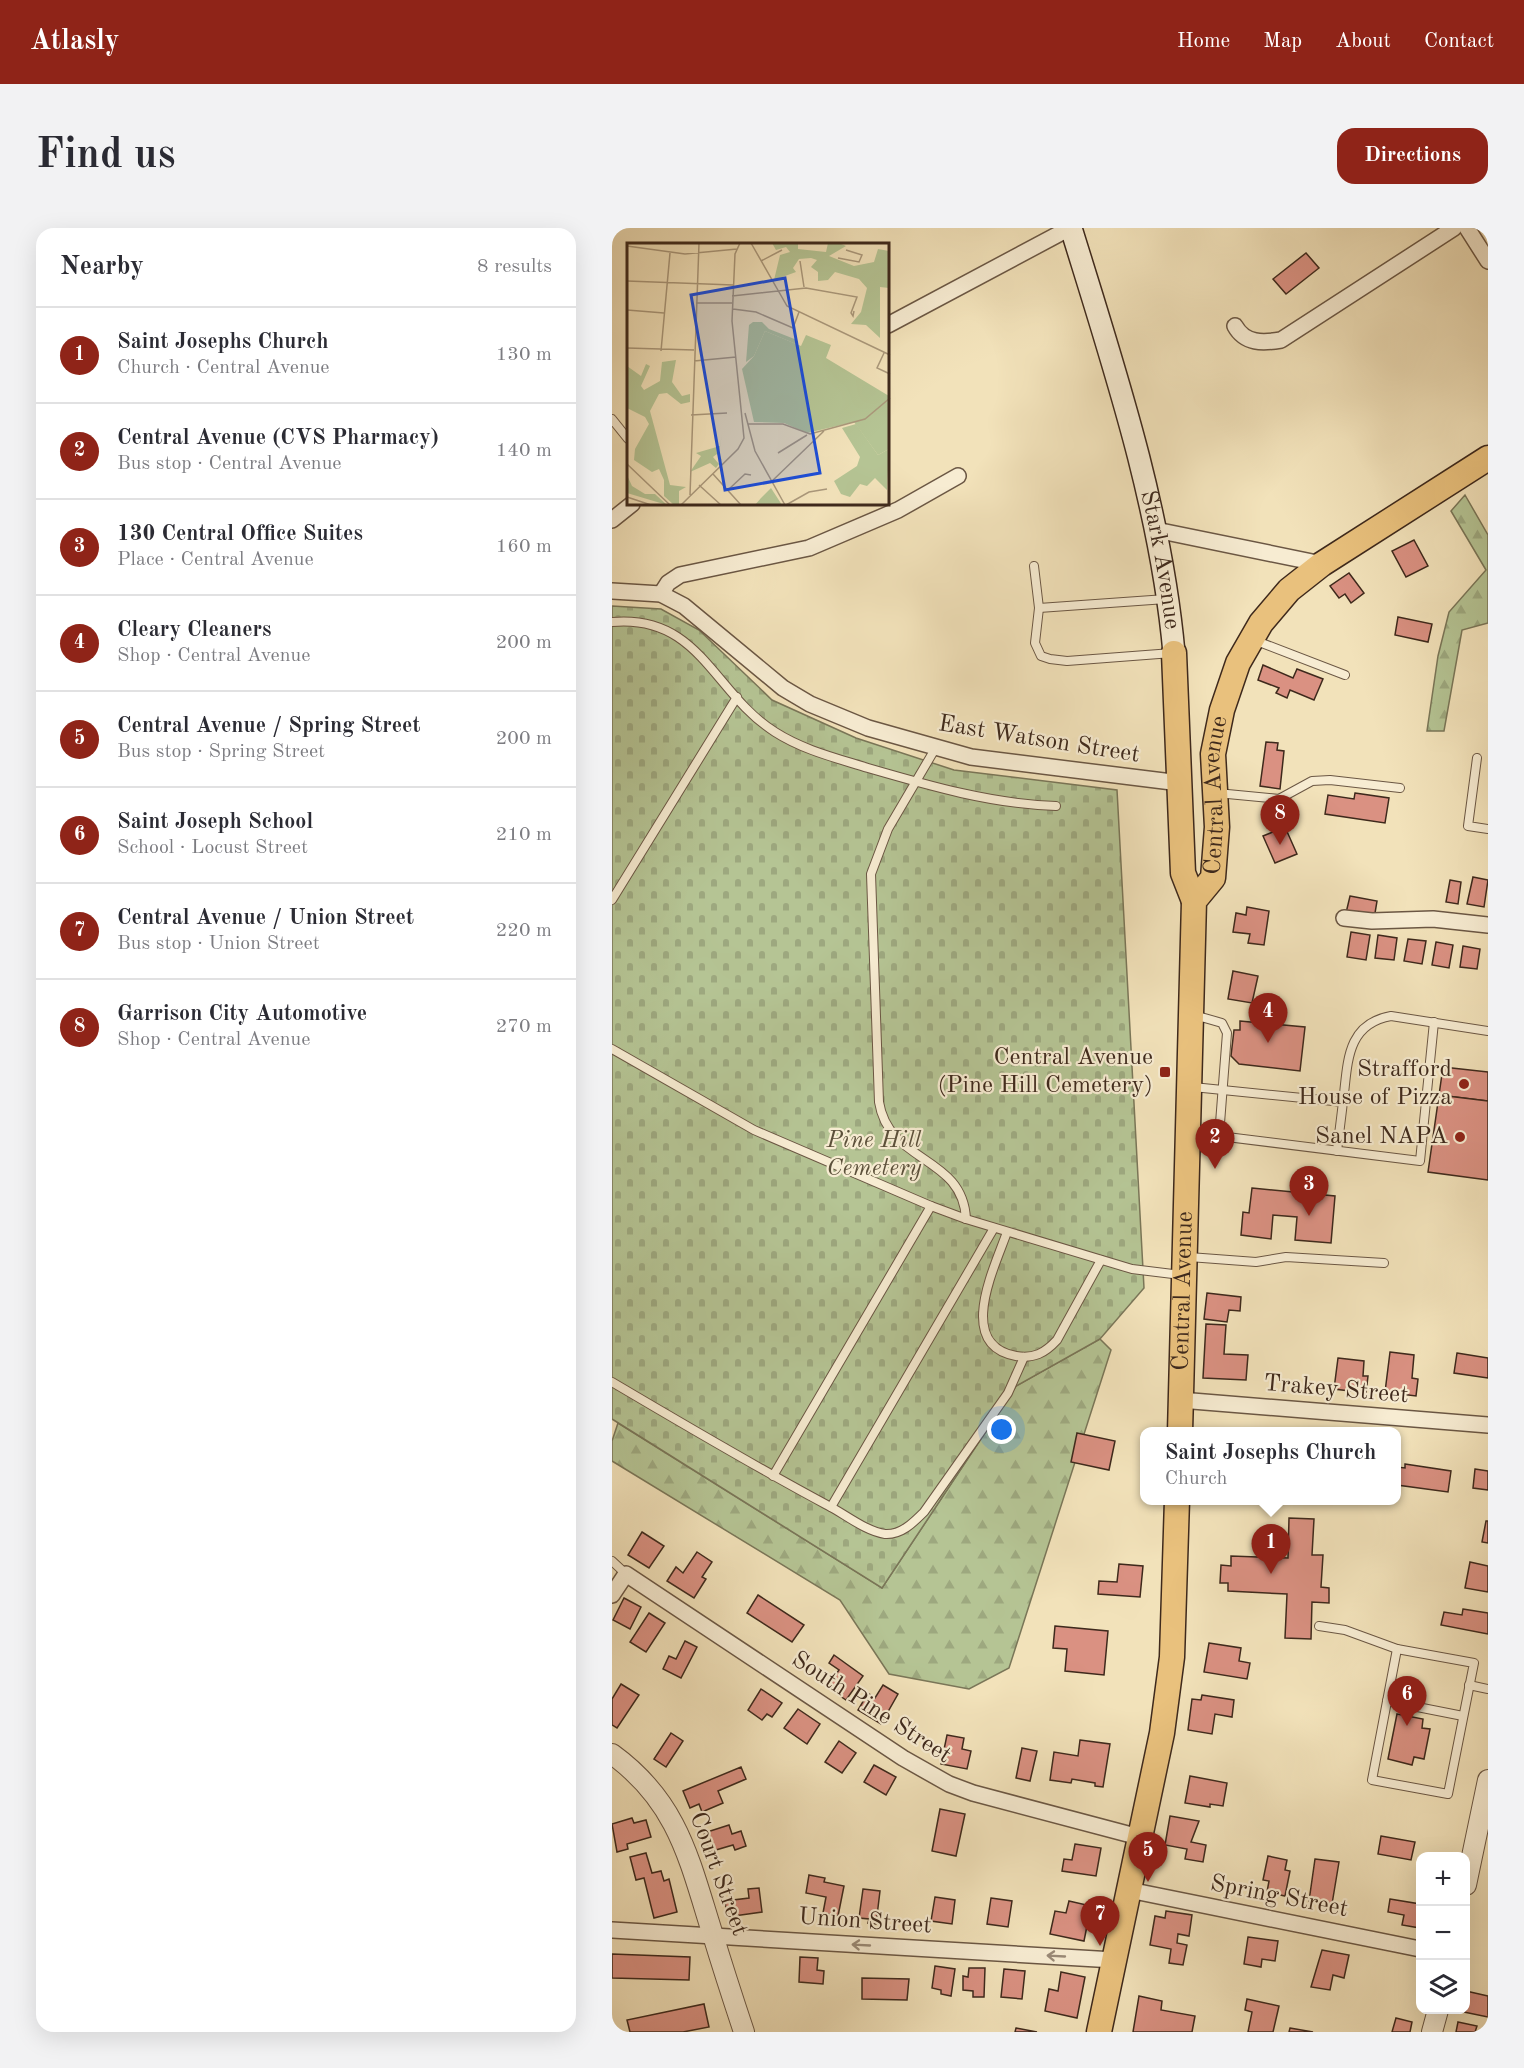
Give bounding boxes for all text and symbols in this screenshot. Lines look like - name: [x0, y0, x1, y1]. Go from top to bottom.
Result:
- text: Atlasly: [30, 28, 120, 56]
- text: Home: [1177, 31, 1230, 52]
- text: Map: [1263, 31, 1302, 52]
- text: About: [1335, 31, 1391, 52]
- text: Contact: [1424, 31, 1494, 52]
- button: Directions: [1337, 128, 1488, 184]
- text: Find us: [36, 135, 175, 177]
- inset map: [627, 243, 890, 506]
- text: Nearby: [60, 254, 144, 280]
- text: 8 results: [477, 257, 552, 277]
- text: Saint Josephs Church: [117, 331, 329, 353]
- text: 1: [74, 345, 85, 365]
- text: 130 m: [496, 345, 552, 365]
- text: Church · Central Avenue: [117, 358, 330, 378]
- text: Central Avenue (CVS Pharmacy): [117, 427, 439, 449]
- text: 2: [74, 441, 85, 461]
- text: 140 m: [496, 441, 552, 461]
- text: Bus stop · Central Avenue: [117, 454, 342, 474]
- street label: Stark Avenue: [1135, 488, 1183, 631]
- text: 130 Central Office Suites: [117, 523, 363, 545]
- text: 3: [74, 537, 85, 557]
- text: 160 m: [496, 537, 552, 557]
- text: Place · Central Avenue: [117, 550, 314, 570]
- text: Cleary Cleaners: [117, 619, 272, 641]
- text: 4: [74, 633, 85, 653]
- text: 200 m: [496, 633, 552, 653]
- text: Shop · Central Avenue: [117, 646, 310, 666]
- street label: East Watson Street: [937, 712, 1141, 768]
- street label: Central Avenue: [1201, 714, 1232, 876]
- text: Central Avenue / Spring Street: [117, 715, 421, 737]
- text: 5: [74, 729, 85, 749]
- text: 200 m: [496, 729, 552, 749]
- text: Bus stop · Spring Street: [117, 742, 325, 762]
- pin: 8: [1260, 796, 1300, 845]
- text: Saint Joseph School: [117, 811, 313, 833]
- text: 6: [74, 825, 85, 845]
- text: 210 m: [496, 825, 552, 845]
- text: School · Locust Street: [117, 838, 308, 858]
- text: Central Avenue / Union Street: [117, 907, 414, 929]
- text: 7: [74, 921, 85, 941]
- text: 220 m: [496, 921, 552, 941]
- text: Bus stop · Union Street: [117, 934, 320, 954]
- pin: 4: [1248, 994, 1288, 1043]
- text: Garrison City Automotive: [117, 1003, 367, 1025]
- text: 8: [74, 1017, 85, 1037]
- text: 270 m: [496, 1017, 552, 1037]
- text: Shop · Central Avenue: [117, 1030, 310, 1050]
- place label: Central Avenue (Pine Hill Cemetery): [937, 1046, 1153, 1098]
- place label: Strafford House of Pizza: [1298, 1058, 1452, 1110]
- marker: Central Avenue (Pine Hill Cemetery): [1158, 1065, 1172, 1079]
- marker: Strafford House of Pizza: [1457, 1077, 1471, 1091]
- pin: 2: [1196, 1120, 1234, 1169]
- place label: Sanel NAPA: [1315, 1125, 1448, 1149]
- park label: Pine Hill Cemetery: [825, 1129, 922, 1181]
- marker: Sanel NAPA: [1453, 1130, 1467, 1144]
- pin: 3: [1290, 1166, 1328, 1216]
- street label: Central Avenue: [1170, 1211, 1198, 1371]
- street label: Trakey Street: [1263, 1372, 1409, 1408]
- your location: [987, 1415, 1016, 1444]
- popup: [1140, 1427, 1401, 1505]
- text: Saint Josephs Church: [1165, 1442, 1376, 1464]
- text: Church: [1165, 1469, 1227, 1489]
- pin: 1: [1252, 1524, 1290, 1574]
- street label: South Pine Street: [787, 1648, 955, 1768]
- pin: 6: [1388, 1676, 1426, 1726]
- street label: Court Street: [685, 1809, 751, 1939]
- pin: 5: [1128, 1832, 1168, 1882]
- map controls: [1416, 1852, 1470, 2014]
- button: +: [1416, 1852, 1470, 1906]
- street label: Spring Street: [1208, 1872, 1350, 1922]
- pin: 7: [1080, 1896, 1120, 1946]
- street label: Union Street: [798, 1905, 932, 1939]
- button: −: [1416, 1906, 1470, 1960]
- one-way arrow: [852, 1939, 872, 1950]
- one-way arrow: [1046, 1951, 1066, 1962]
- button: layers: [1416, 1960, 1470, 2014]

